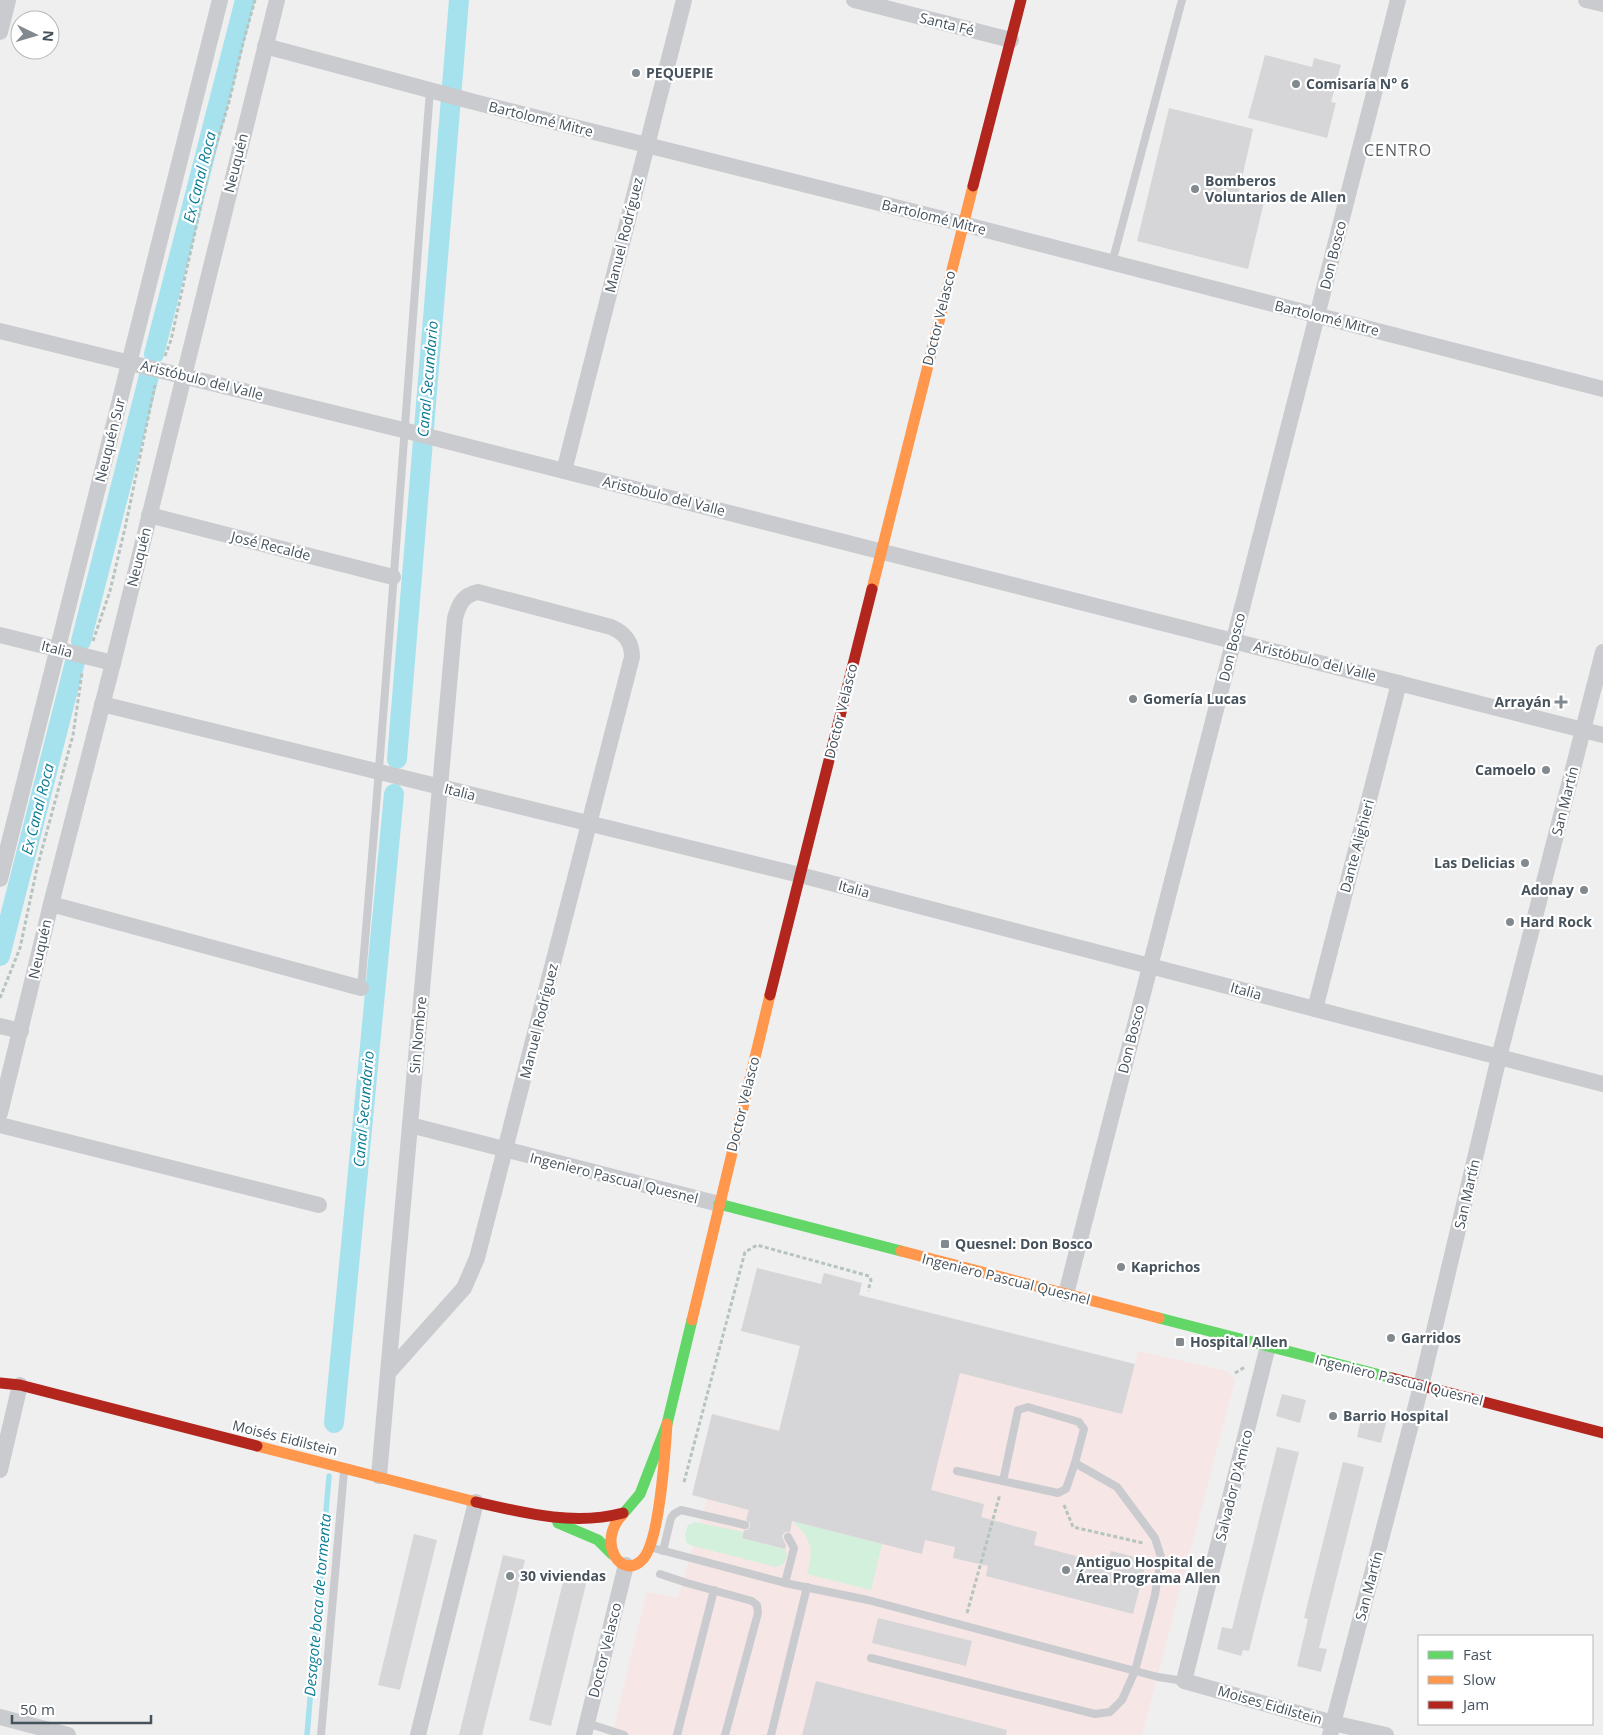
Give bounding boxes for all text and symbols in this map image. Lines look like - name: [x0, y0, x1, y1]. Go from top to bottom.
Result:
- street label: Santa Fé: [918, 8, 976, 39]
- north arrow: [10, 10, 60, 60]
- text: N: [38, 30, 58, 43]
- place label: PEQUEPIE: [646, 63, 714, 82]
- marker: PEQUEPIE: [630, 67, 642, 79]
- place label: Comisaría N° 6: [1306, 74, 1409, 93]
- marker: Comisaría N° 6: [1290, 78, 1302, 90]
- street label: Bartolomé Mitre: [487, 96, 595, 141]
- water label: Ex Canal Roca: [178, 129, 220, 224]
- street label: Neuquén: [219, 131, 252, 195]
- district label: CENTRO: [1364, 139, 1432, 161]
- place label: Bomberos Voluntarios de Allen: [1205, 171, 1346, 206]
- street label: Manuel Rodríguez: [600, 175, 647, 294]
- marker: Bomberos Voluntarios de Allen: [1189, 183, 1201, 195]
- street label: Bartolomé Mitre: [880, 194, 988, 239]
- street label: Don Bosco: [1315, 219, 1350, 291]
- street label: Doctor Velasco: [918, 268, 960, 367]
- street label: Bartolomé Mitre: [1273, 295, 1381, 340]
- water label: Canal Secundario: [412, 320, 442, 438]
- street label: Aristóbulo del Valle: [139, 355, 265, 404]
- street label: Neuquén Sur: [90, 395, 129, 484]
- street label: Aristobulo del Valle: [601, 471, 727, 520]
- street label: Neuquén: [122, 525, 155, 589]
- street label: José Recalde: [227, 526, 313, 565]
- street label: Don Bosco: [1214, 611, 1249, 683]
- street label: Italia: [40, 635, 75, 662]
- street label: Aristóbulo del Valle: [1252, 636, 1378, 685]
- street label: Doctor Velasco: [820, 661, 862, 760]
- place label: Gomería Lucas: [1143, 689, 1246, 708]
- place label: Arrayán: [1495, 692, 1551, 711]
- marker: Gomería Lucas: [1127, 693, 1139, 705]
- marker: Arrayán: [1555, 696, 1567, 708]
- place label: Camoelo: [1475, 760, 1536, 779]
- water label: Ex Canal Roca: [16, 761, 58, 856]
- marker: Camoelo: [1540, 764, 1552, 776]
- street label: San Martín: [1547, 764, 1582, 838]
- street label: Italia: [443, 778, 478, 805]
- street label: Dante Alighieri: [1335, 797, 1378, 895]
- place label: Las Delicias: [1434, 853, 1515, 872]
- marker: Las Delicias: [1519, 857, 1531, 869]
- street label: Italia: [836, 875, 872, 902]
- place label: Adonay: [1521, 880, 1574, 899]
- marker: Adonay: [1578, 884, 1590, 896]
- place label: Hard Rock: [1520, 912, 1592, 931]
- marker: Hard Rock: [1504, 916, 1516, 928]
- street label: Neuquén: [23, 917, 56, 981]
- street label: Manuel Rodríguez: [515, 961, 562, 1080]
- street label: Italia: [1228, 977, 1264, 1004]
- street label: Sin Nombre: [405, 995, 430, 1074]
- street label: Don Bosco: [1113, 1003, 1148, 1075]
- water label: Canal Secundario: [348, 1050, 378, 1168]
- street label: Doctor Velasco: [722, 1054, 764, 1153]
- street label: Ingeniero Pascual Quesnel: [528, 1147, 700, 1208]
- street label: San Martín: [1449, 1157, 1484, 1231]
- place label: Quesnel: Don Bosco: [955, 1234, 1093, 1253]
- marker: Quesnel: Don Bosco: [939, 1238, 951, 1250]
- street label: Ingeniero Pascual Quesnel: [920, 1248, 1092, 1309]
- place label: Kaprichos: [1131, 1257, 1200, 1276]
- marker: Kaprichos: [1115, 1261, 1127, 1273]
- place label: Garridos: [1401, 1328, 1461, 1347]
- place label: Hospital Allen: [1190, 1332, 1288, 1351]
- marker: Garridos: [1385, 1332, 1397, 1344]
- marker: Hospital Allen: [1174, 1336, 1186, 1348]
- street label: Ingeniero Pascual Quesnel: [1313, 1349, 1485, 1410]
- place label: Barrio Hospital: [1343, 1406, 1448, 1425]
- marker: Barrio Hospital: [1327, 1410, 1339, 1422]
- street label: Moisés Eidilstein: [230, 1415, 340, 1460]
- street label: Salvador D'Amico: [1211, 1427, 1256, 1542]
- water label: Desagote boca de tormenta: [299, 1512, 335, 1697]
- street label: San Martín: [1350, 1549, 1387, 1623]
- place label: Antiguo Hospital de Área Programa Allen: [1076, 1552, 1220, 1587]
- marker: Antiguo Hospital de Área Programa Allen: [1060, 1564, 1072, 1576]
- place label: 30 viviendas: [520, 1566, 606, 1585]
- marker: 30 viviendas: [504, 1570, 516, 1582]
- street label: Doctor Velasco: [584, 1600, 626, 1699]
- legend: [1418, 1635, 1593, 1725]
- text: Fast: [1463, 1644, 1492, 1664]
- text: Slow: [1463, 1669, 1496, 1689]
- street label: Moises Eidilstein: [1216, 1681, 1325, 1729]
- scale bar: [12, 1692, 151, 1724]
- text: Jam: [1461, 1694, 1489, 1714]
- text: 50 m: [20, 1699, 55, 1719]

